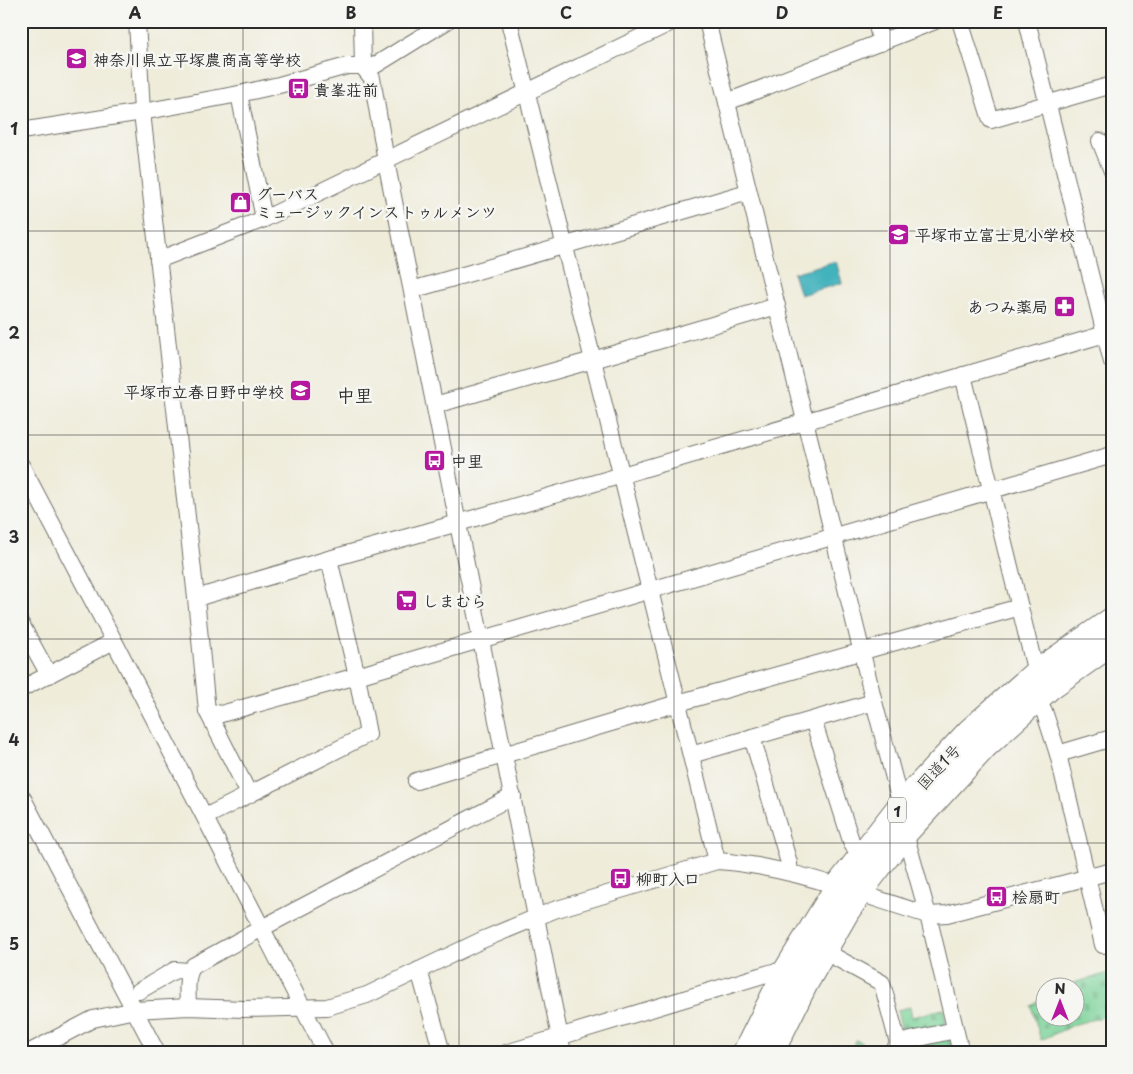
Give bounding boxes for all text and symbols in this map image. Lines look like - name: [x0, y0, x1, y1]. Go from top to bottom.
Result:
- text: A: [129, 0, 142, 24]
- text: B: [346, 0, 357, 24]
- text: C: [560, 0, 572, 24]
- text: D: [776, 0, 788, 24]
- text: E: [993, 0, 1003, 24]
- school or university icon: 神奈川県立平塚農商高等学校: [65, 47, 89, 71]
- place label: 神奈川県立平塚農商高等学校: [93, 47, 301, 71]
- bus stop icon: 貴峯荘前: [286, 77, 310, 101]
- place label: 貴峯荘前: [314, 77, 378, 101]
- text: 1: [10, 116, 18, 140]
- place label: グーバス ミュージックインストゥルメンツ: [256, 181, 497, 223]
- shop icon: グーバス ミュージックインストゥルメンツ: [228, 190, 252, 214]
- school or university icon: 平塚市立富士見小学校: [887, 222, 911, 246]
- place label: 平塚市立富士見小学校: [915, 222, 1075, 246]
- place label: あつみ薬局: [968, 294, 1048, 318]
- pharmacy icon: あつみ薬局: [1052, 294, 1076, 318]
- text: 2: [8, 320, 20, 344]
- place label: 平塚市立春日野中学校: [124, 379, 284, 403]
- school or university icon: 平塚市立春日野中学校: [288, 379, 312, 403]
- district label: 中里: [337, 381, 373, 408]
- bus stop icon: 中里: [423, 448, 447, 472]
- place label: 中里: [451, 448, 483, 472]
- text: 3: [9, 524, 19, 548]
- supermarket icon: しまむら: [395, 588, 419, 612]
- place label: しまむら: [423, 588, 487, 612]
- text: 4: [9, 727, 20, 751]
- street label: 国道1号: [910, 738, 966, 794]
- road number: 1: [888, 798, 906, 822]
- bus stop icon: 柳町入口: [608, 866, 632, 890]
- place label: 柳町入口: [636, 866, 700, 890]
- bus stop icon: 桧扇町: [984, 884, 1008, 908]
- place label: 桧扇町: [1012, 884, 1060, 908]
- text: 5: [9, 931, 19, 955]
- north arrow: [1036, 976, 1086, 1026]
- text: N: [1054, 978, 1066, 999]

